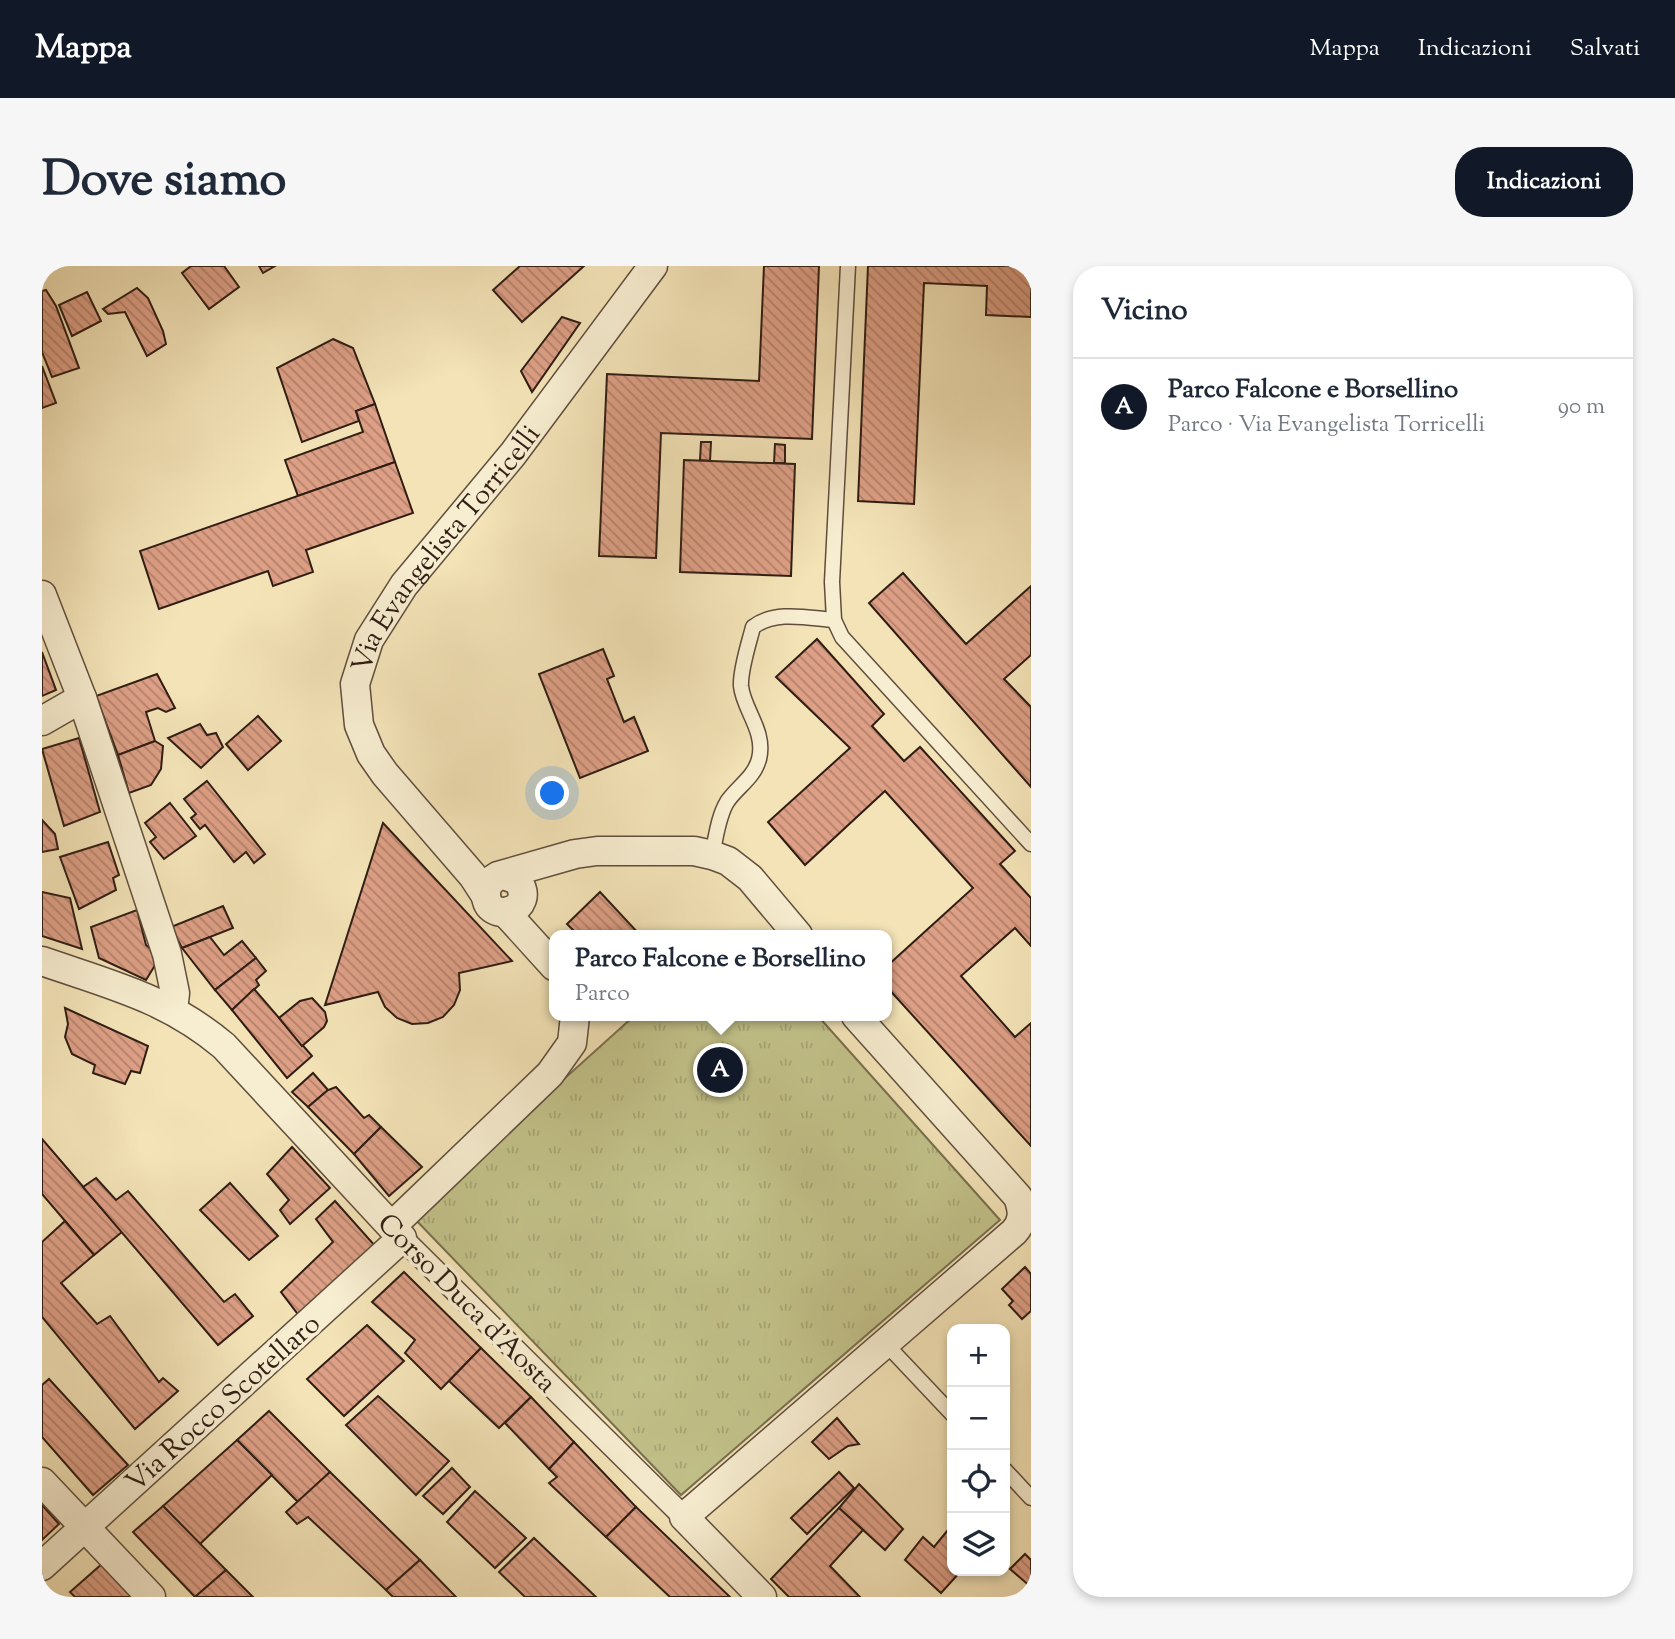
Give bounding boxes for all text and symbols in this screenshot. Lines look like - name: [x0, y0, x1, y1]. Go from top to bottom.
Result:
- text: Mappa: [35, 25, 132, 73]
- text: Mappa: [1310, 32, 1380, 66]
- text: Indicazioni: [1418, 32, 1532, 66]
- text: Salvati: [1570, 32, 1640, 66]
- text: Dove siamo: [42, 147, 286, 217]
- button: Indicazioni: [1455, 147, 1633, 217]
- text: Vicino: [1101, 290, 1188, 333]
- text: Parco Falcone e Borsellino: [1168, 372, 1458, 409]
- text: A: [1115, 391, 1133, 424]
- text: 90 m: [1558, 391, 1605, 424]
- text: Parco · Via Evangelista Torricelli: [1168, 409, 1485, 442]
- street label: Via Evangelista Torricelli: [343, 417, 551, 678]
- your location: [535, 776, 569, 810]
- popup: [549, 930, 892, 1021]
- text: Parco Falcone e Borsellino: [575, 941, 866, 978]
- text: Parco: [575, 978, 630, 1011]
- pin: A: [697, 1044, 743, 1096]
- street label: Corso Duca d'Aosta: [367, 1205, 565, 1403]
- street label: Via Rocco Scotellaro: [118, 1306, 330, 1503]
- map controls: [947, 1324, 1010, 1576]
- button: +: [947, 1324, 1010, 1387]
- button: −: [947, 1387, 1010, 1450]
- button: locate: [947, 1450, 1010, 1513]
- button: layers: [947, 1513, 1010, 1576]

